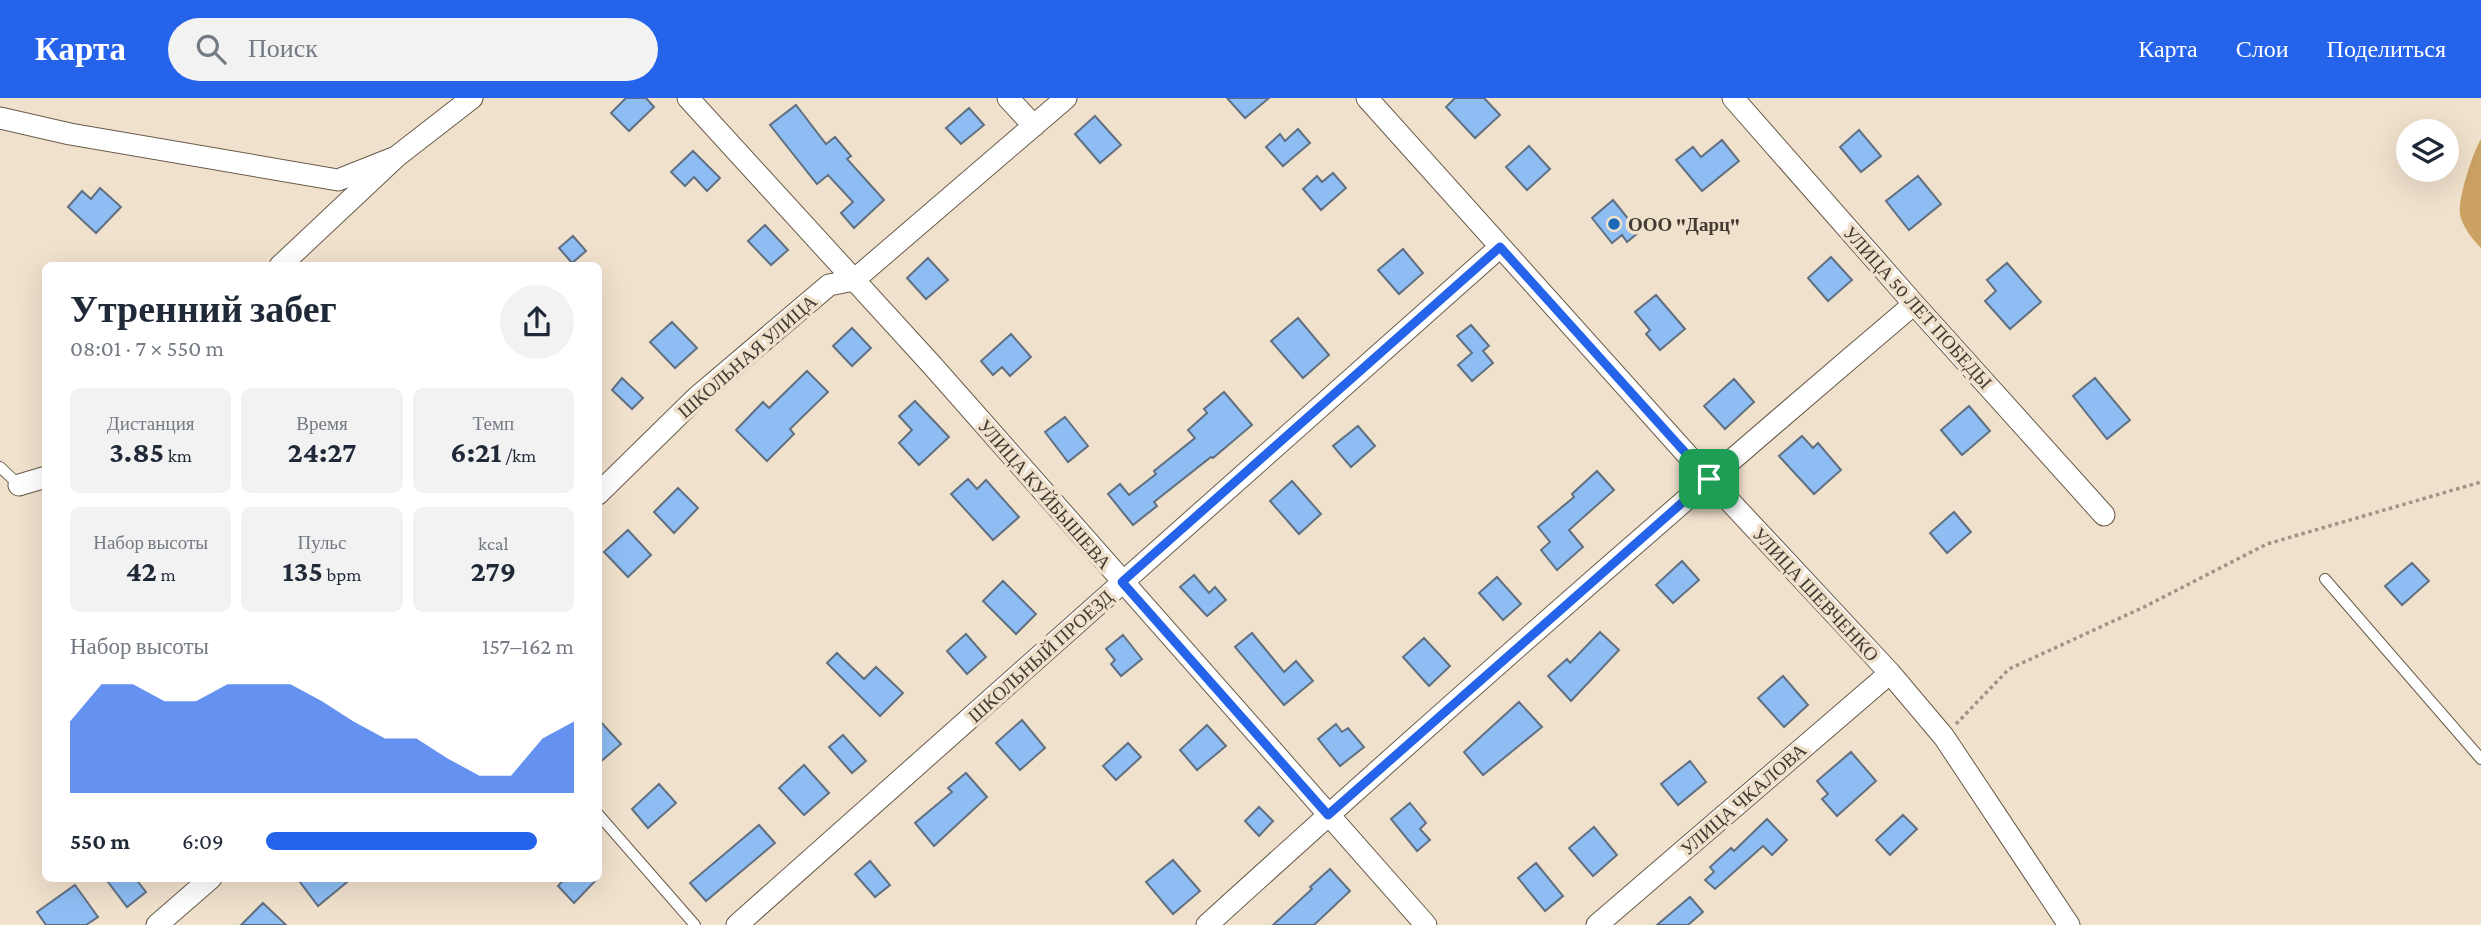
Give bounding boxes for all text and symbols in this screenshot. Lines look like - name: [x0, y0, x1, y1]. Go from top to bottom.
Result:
- search box: [168, 18, 658, 81]
- text: Карта: [35, 30, 126, 67]
- icon: search: [192, 30, 230, 68]
- text: Поиск: [248, 34, 318, 63]
- text: Карта: [2138, 35, 2198, 62]
- text: Слои: [2236, 35, 2289, 62]
- text: Поделиться: [2327, 35, 2446, 62]
- map controls: [2396, 119, 2459, 182]
- button: layers: [2396, 119, 2459, 182]
- place label: ООО "Дарц": [1628, 214, 1740, 235]
- marker: ООО "Дарц": [1606, 216, 1622, 232]
- street label: УЛИЦА 50 ЛЕТ ПОБЕДЫ: [1839, 222, 1996, 393]
- button: share: [500, 285, 574, 359]
- text: Утренний забег: [70, 288, 337, 330]
- street label: ШКОЛЬНАЯ УЛИЦА: [674, 290, 821, 422]
- text: 08:01 · 7 × 550 m: [70, 335, 224, 361]
- text: Дистанция: [107, 413, 195, 434]
- text: Время: [296, 413, 348, 434]
- text: Темп: [473, 413, 514, 434]
- street label: УЛИЦА КУЙБЫШЕВА: [974, 415, 1116, 574]
- text: 3.85: [109, 435, 164, 468]
- text: 24:27: [288, 435, 356, 468]
- text: 6:21: [450, 435, 502, 468]
- text: km: [164, 445, 192, 466]
- text: /km: [502, 445, 536, 466]
- pin: [1679, 449, 1739, 509]
- icon: arrive: [1690, 460, 1728, 498]
- street label: УЛИЦА ШЕВЧЕНКО: [1748, 523, 1883, 666]
- text: Набор высоты: [93, 532, 208, 553]
- text: Пульс: [298, 532, 346, 553]
- text: kcal: [478, 533, 509, 554]
- text: 42: [126, 554, 157, 587]
- text: 135: [282, 554, 323, 587]
- text: 279: [471, 554, 516, 587]
- text: m: [157, 564, 176, 585]
- text: bpm: [323, 564, 362, 585]
- street label: ШКОЛЬНЫЙ ПРОЕЗД: [964, 586, 1117, 727]
- text: Набор высоты: [70, 633, 209, 659]
- text: 157–162 m: [482, 633, 574, 659]
- street label: УЛИЦА ЧКАЛОВА: [1676, 739, 1811, 860]
- text: 550 m: [70, 828, 130, 854]
- text: 6:09: [182, 828, 224, 854]

